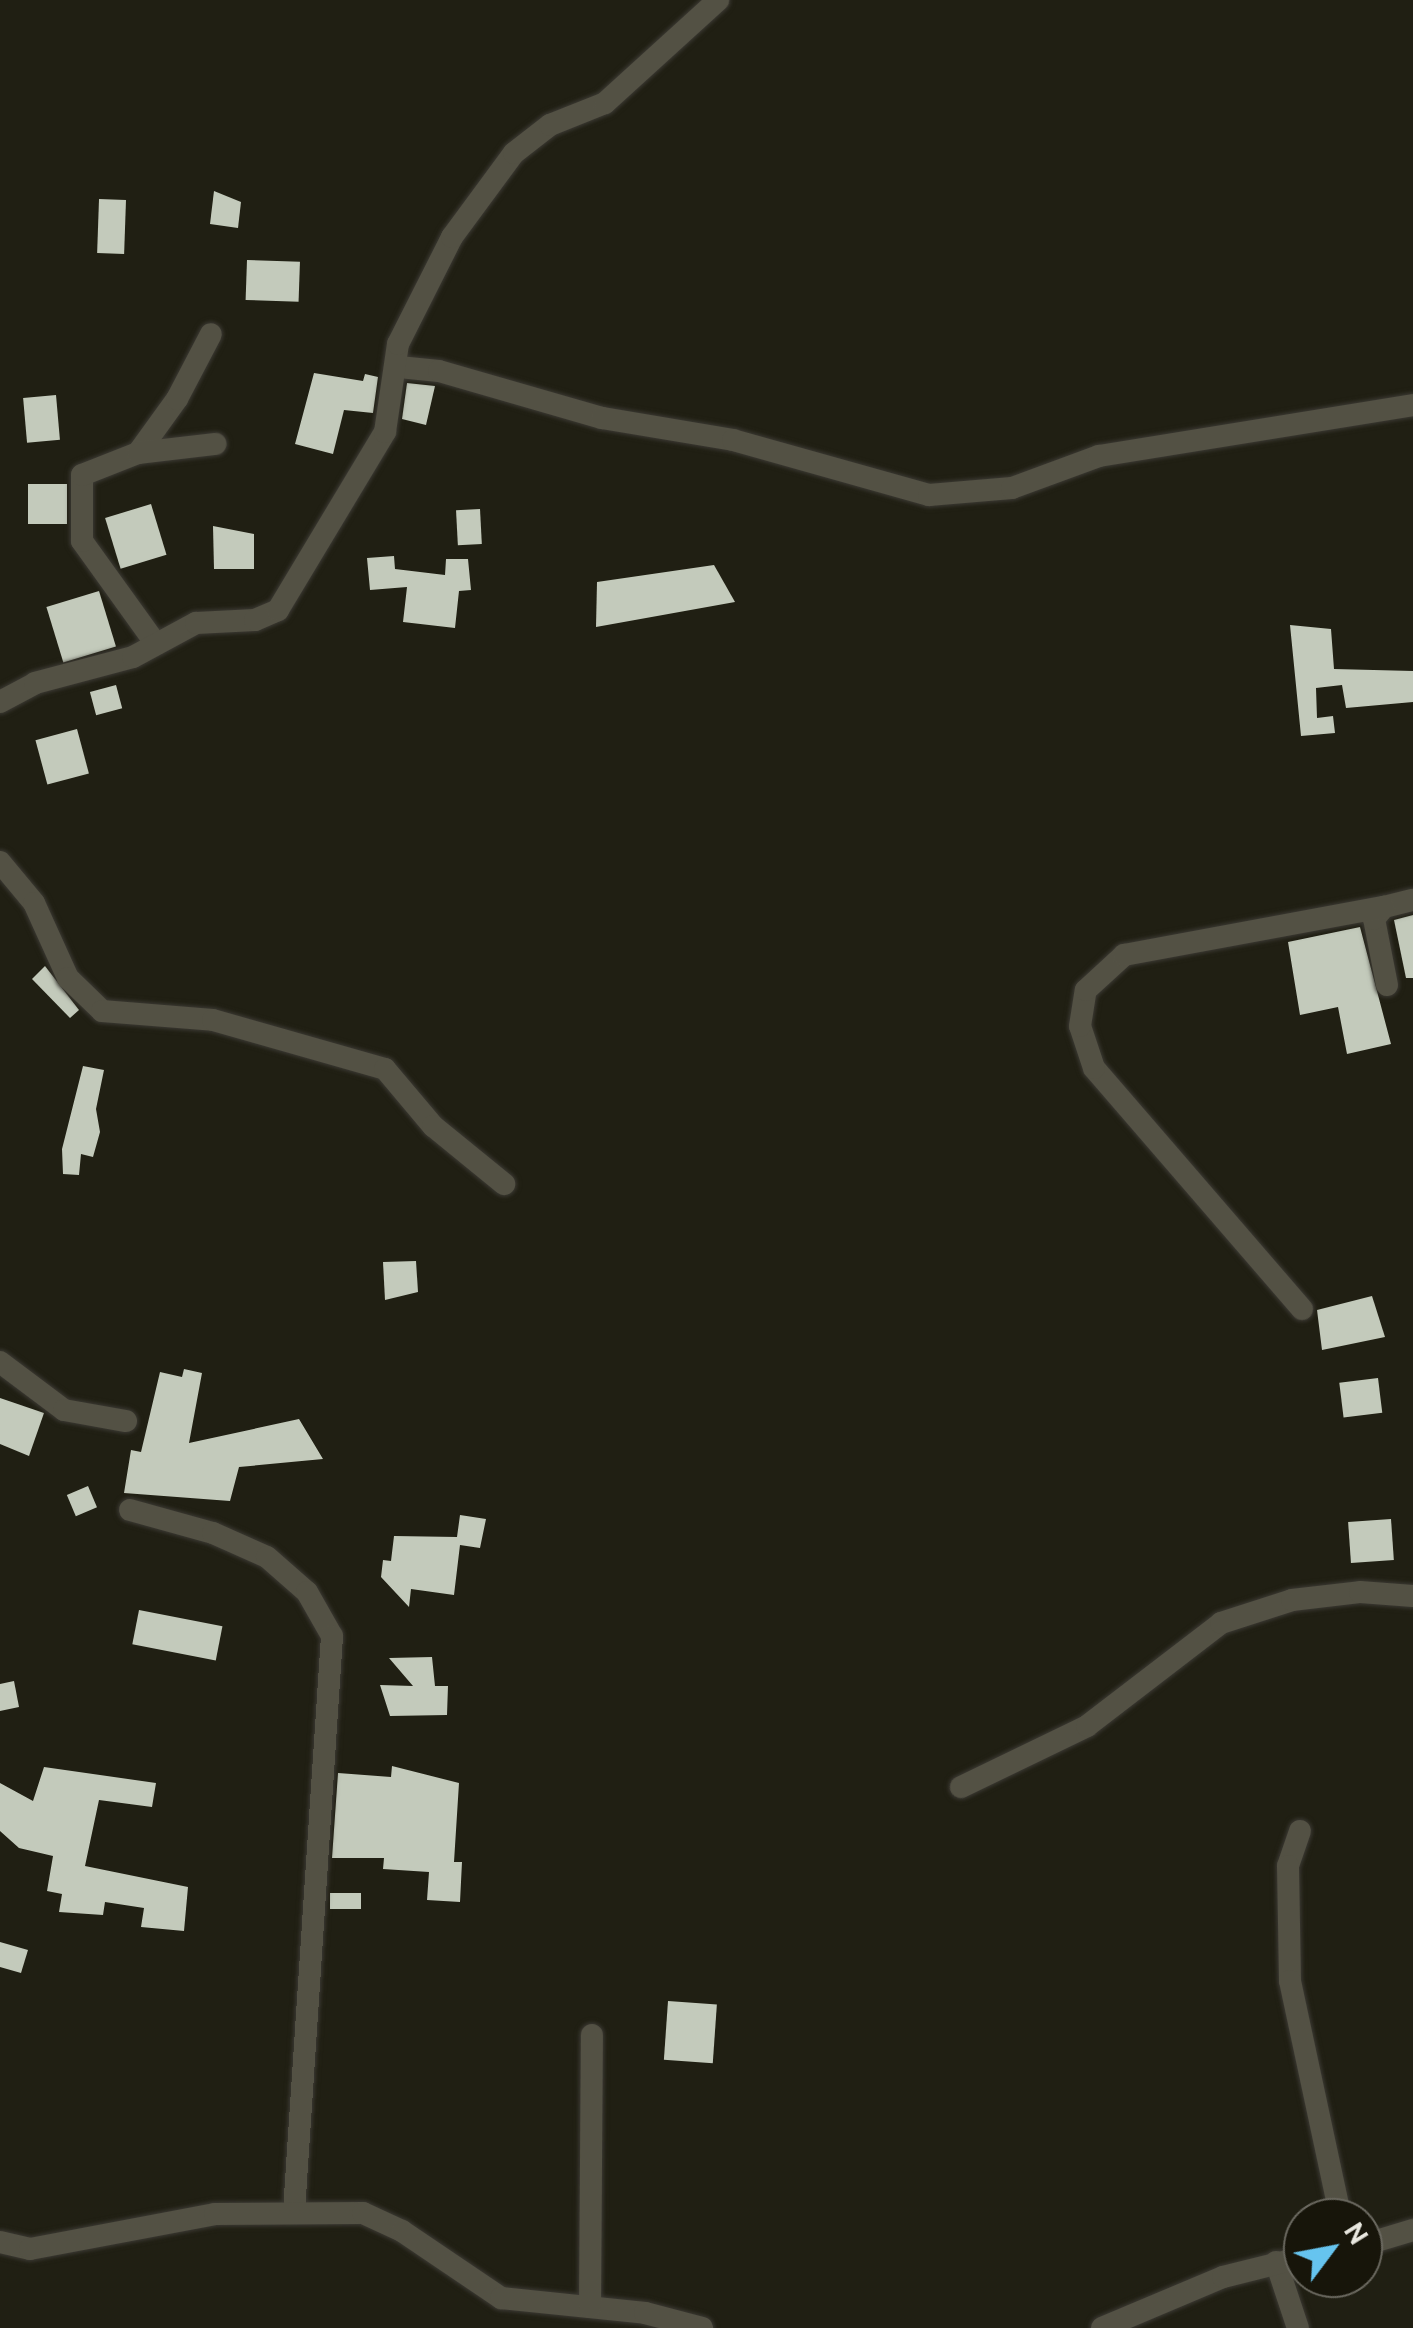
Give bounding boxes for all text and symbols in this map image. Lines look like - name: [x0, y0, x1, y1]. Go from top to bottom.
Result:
- north arrow: [1283, 2198, 1383, 2298]
- text: N: [1337, 2216, 1376, 2251]

